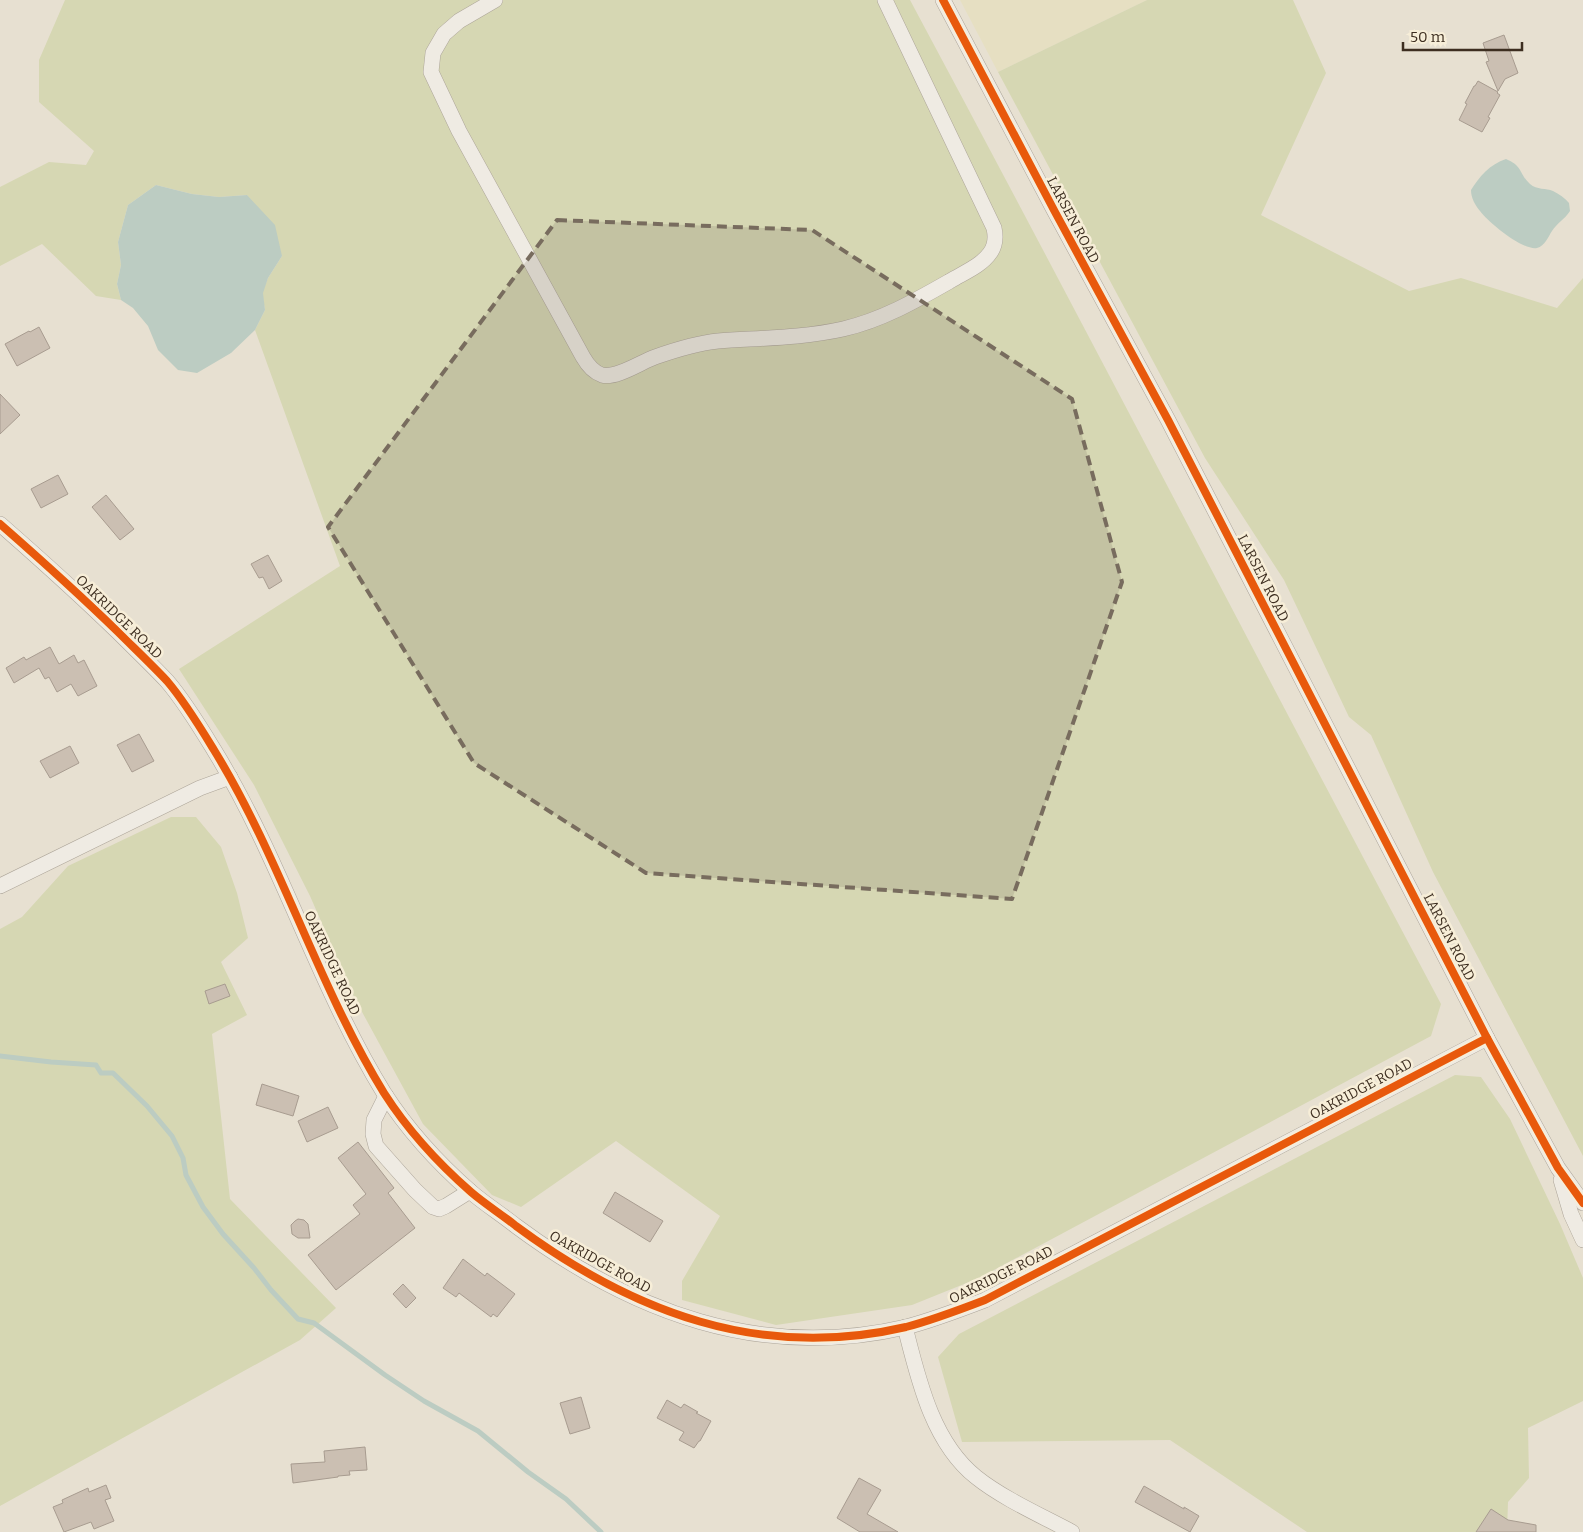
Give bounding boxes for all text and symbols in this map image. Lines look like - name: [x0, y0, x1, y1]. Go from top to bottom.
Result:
- scale bar: [1403, 20, 1522, 52]
- text: 50 m: [1410, 28, 1446, 46]
- street label: LARSEN ROAD: [1043, 174, 1103, 266]
- street label: LARSEN ROAD: [1234, 532, 1292, 624]
- street label: OAKRIDGE ROAD: [72, 571, 166, 663]
- street label: LARSEN ROAD: [1420, 891, 1478, 983]
- street label: OAKRIDGE ROAD: [300, 908, 364, 1018]
- street label: OAKRIDGE ROAD: [1307, 1055, 1415, 1123]
- street label: OAKRIDGE ROAD: [546, 1227, 654, 1297]
- street label: OAKRIDGE ROAD: [946, 1242, 1056, 1308]

